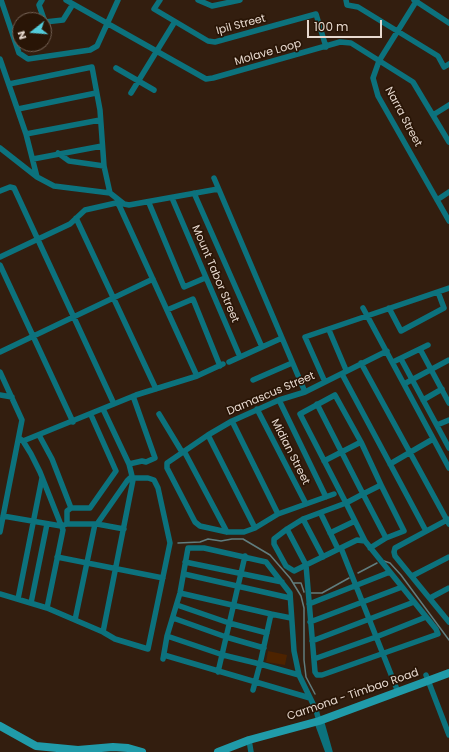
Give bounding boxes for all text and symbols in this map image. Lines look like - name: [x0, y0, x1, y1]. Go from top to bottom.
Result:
- north arrow: [12, 12, 52, 52]
- street label: Ipil Street: [215, 12, 267, 38]
- scale bar: [309, 12, 384, 38]
- text: 100 m: [314, 18, 348, 35]
- text: N: [13, 29, 30, 42]
- street label: Molave Loop: [233, 37, 303, 69]
- street label: Narra Street: [382, 85, 424, 149]
- street label: Mount Tabor Street: [188, 223, 242, 325]
- street label: Damascus Street: [225, 369, 317, 419]
- street label: Midian Street: [268, 417, 312, 487]
- street label: Carmona - Timbao Road: [285, 666, 421, 724]

